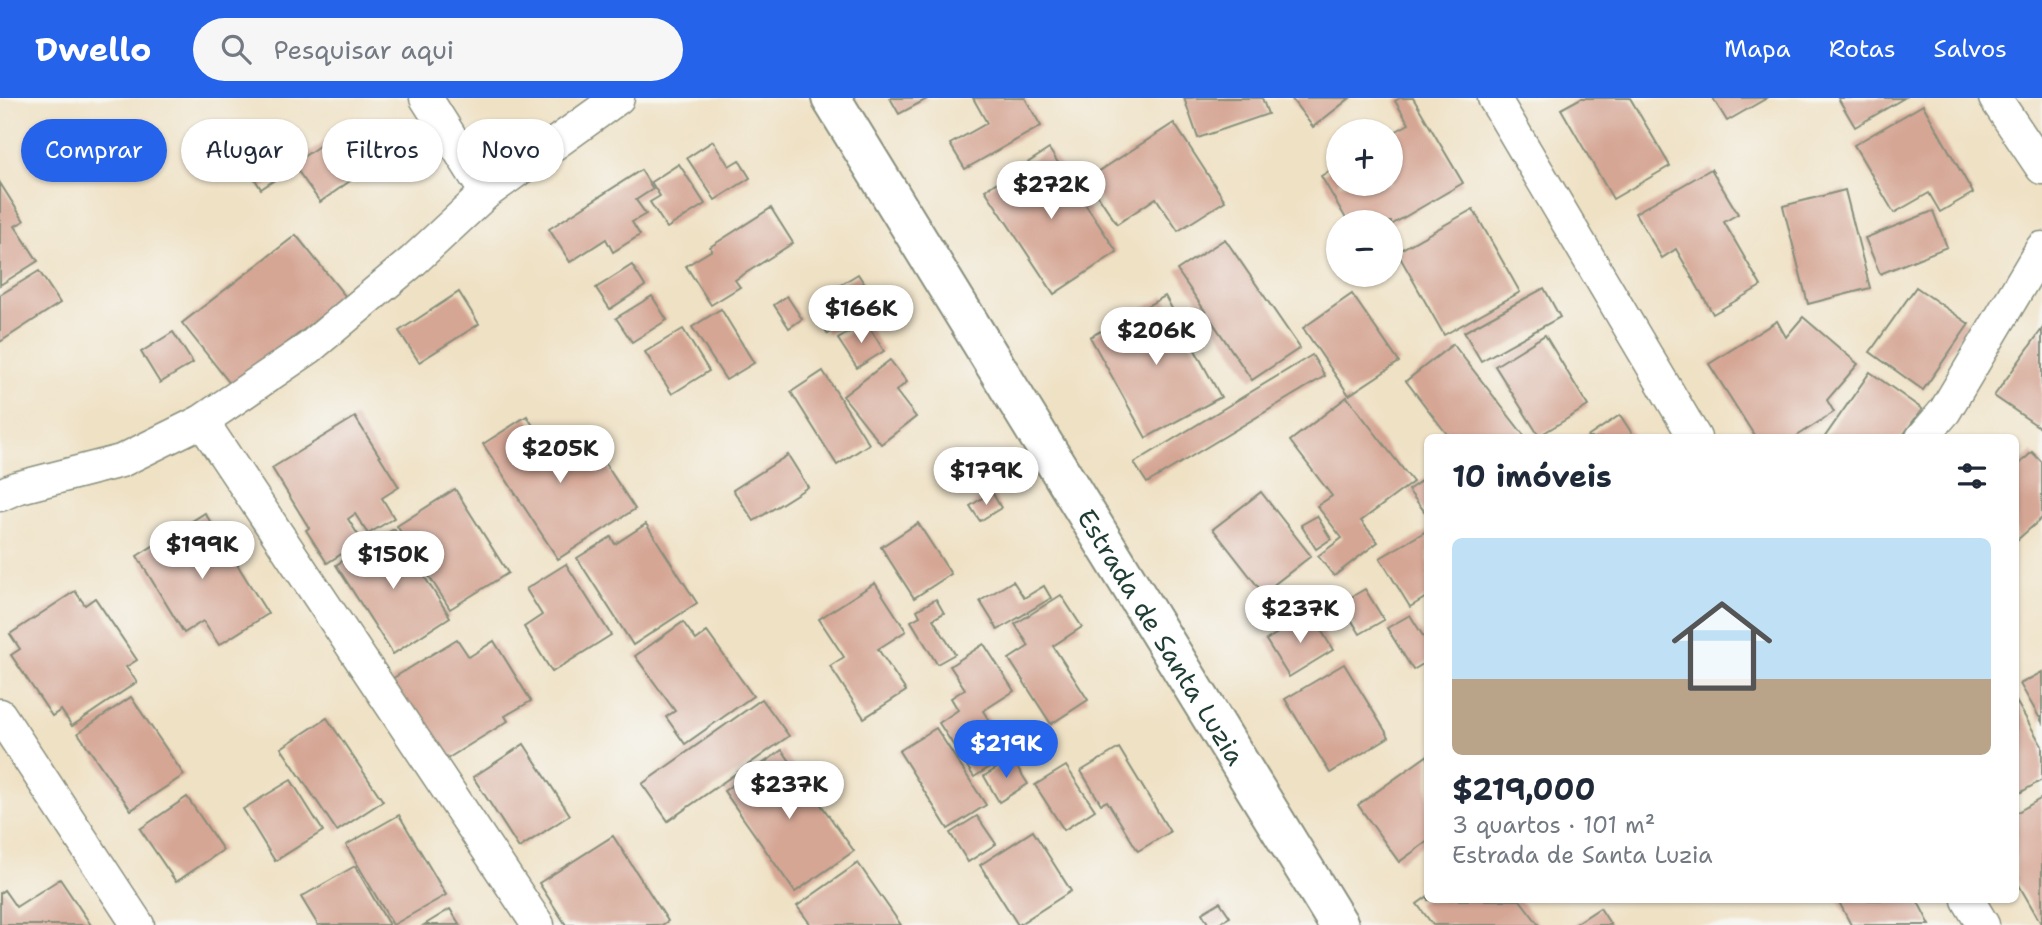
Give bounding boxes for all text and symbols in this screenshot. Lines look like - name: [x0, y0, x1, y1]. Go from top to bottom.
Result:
- search box: [193, 18, 683, 81]
- text: Dwello: [35, 27, 151, 72]
- icon: search: [217, 30, 255, 68]
- text: Pesquisar aqui: [273, 32, 454, 67]
- text: Mapa: [1724, 33, 1791, 65]
- text: Rotas: [1829, 33, 1896, 65]
- text: Salvos: [1934, 33, 2007, 65]
- chip: Comprar: [21, 119, 167, 182]
- chip: Alugar: [181, 119, 308, 182]
- chip: Filtros: [322, 119, 443, 182]
- chip: Novo: [457, 119, 564, 182]
- map controls: [1326, 119, 1403, 287]
- button: +: [1326, 119, 1403, 196]
- pin: $272K: [1002, 162, 1100, 221]
- text: $272K: [1013, 169, 1089, 199]
- button: −: [1326, 210, 1403, 287]
- pin: $166K: [812, 286, 910, 345]
- text: $166K: [825, 293, 898, 323]
- pin: $206K: [1107, 308, 1205, 367]
- text: $206K: [1117, 315, 1195, 345]
- pin: $205K: [511, 426, 609, 485]
- text: $205K: [521, 433, 599, 463]
- pin: $179K: [937, 448, 1035, 507]
- text: $179K: [950, 455, 1022, 485]
- text: 10 imóveis: [1452, 456, 1612, 497]
- icon: filters: [1953, 457, 1991, 495]
- street label: Estrada de Santa Luzia: [1070, 502, 1254, 771]
- pin: $199K: [153, 522, 251, 581]
- text: $199K: [166, 529, 238, 559]
- pin: $150K: [344, 532, 442, 591]
- text: $150K: [357, 539, 429, 569]
- icon: home: [1659, 583, 1785, 709]
- pin: $237K: [1251, 586, 1349, 645]
- text: $237K: [1261, 593, 1339, 623]
- pin: $219K: [957, 720, 1055, 780]
- text: $219K: [970, 728, 1042, 758]
- pin: $237K: [740, 762, 838, 821]
- text: $237K: [750, 769, 828, 799]
- text: $219,000: [1452, 769, 1595, 810]
- text: 3 quartos · 101 m²: [1452, 810, 1655, 840]
- text: Estrada de Santa Luzia: [1452, 840, 1712, 870]

